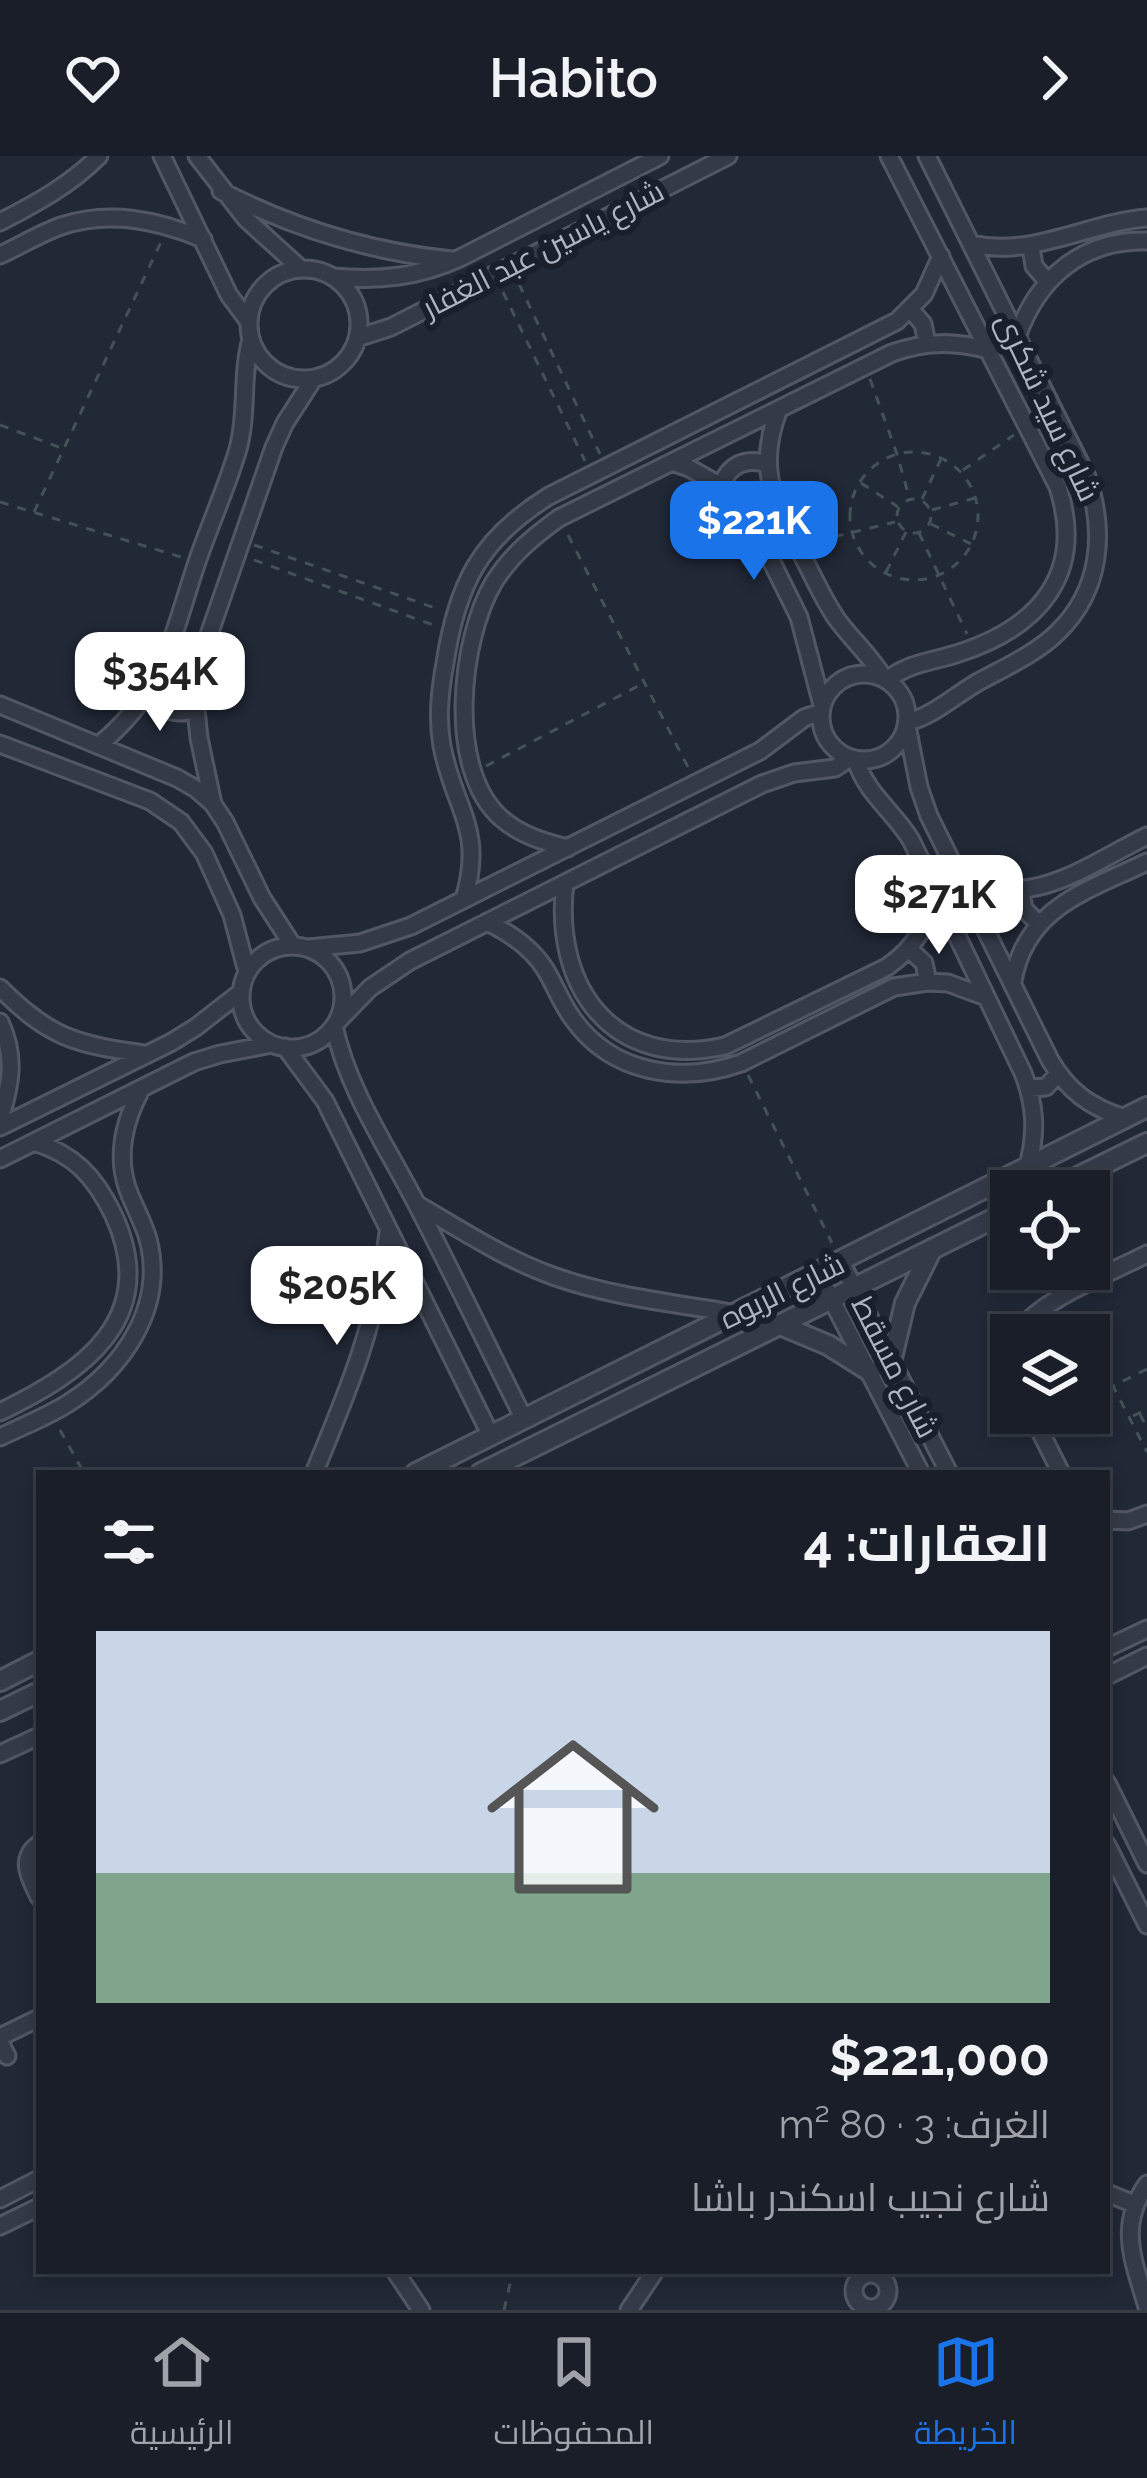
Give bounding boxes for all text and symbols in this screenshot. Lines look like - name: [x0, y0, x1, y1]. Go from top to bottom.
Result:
- icon: heart: [60, 45, 126, 111]
- icon: forward: [1021, 45, 1087, 111]
- text: Habito: [489, 46, 658, 110]
- street label: شارع ياسين عبد الغفار: [415, 173, 671, 329]
- street label: شارع سيد شكرى: [986, 307, 1107, 508]
- pin: $221K: [670, 481, 838, 583]
- text: $221K: [697, 497, 811, 543]
- pin: $354K: [76, 632, 244, 734]
- text: $354K: [102, 648, 218, 694]
- pin: $271K: [855, 855, 1023, 957]
- text: $271K: [882, 871, 996, 917]
- map controls: [990, 1170, 1110, 1434]
- button: locate: [990, 1170, 1110, 1290]
- pin: $205K: [253, 1246, 421, 1348]
- street label: شارع الربوه: [714, 1246, 851, 1339]
- text: $205K: [278, 1262, 396, 1308]
- street label: شارع مسقط: [842, 1290, 946, 1445]
- button: layers: [990, 1314, 1110, 1434]
- icon: filters: [96, 1509, 162, 1575]
- text: العقارات: 4: [804, 1513, 1050, 1573]
- icon: home: [465, 1709, 681, 1925]
- text: $221,000: [829, 2027, 1050, 2087]
- text: الغرف: 3 · 80 m²: [779, 2101, 1050, 2147]
- text: شارع نجيب اسكندر باشا: [691, 2174, 1050, 2220]
- tab: الرئيسية: [130, 2329, 234, 2463]
- tab: المحفوظات: [493, 2329, 654, 2463]
- tab: الخريطة: [914, 2329, 1017, 2463]

